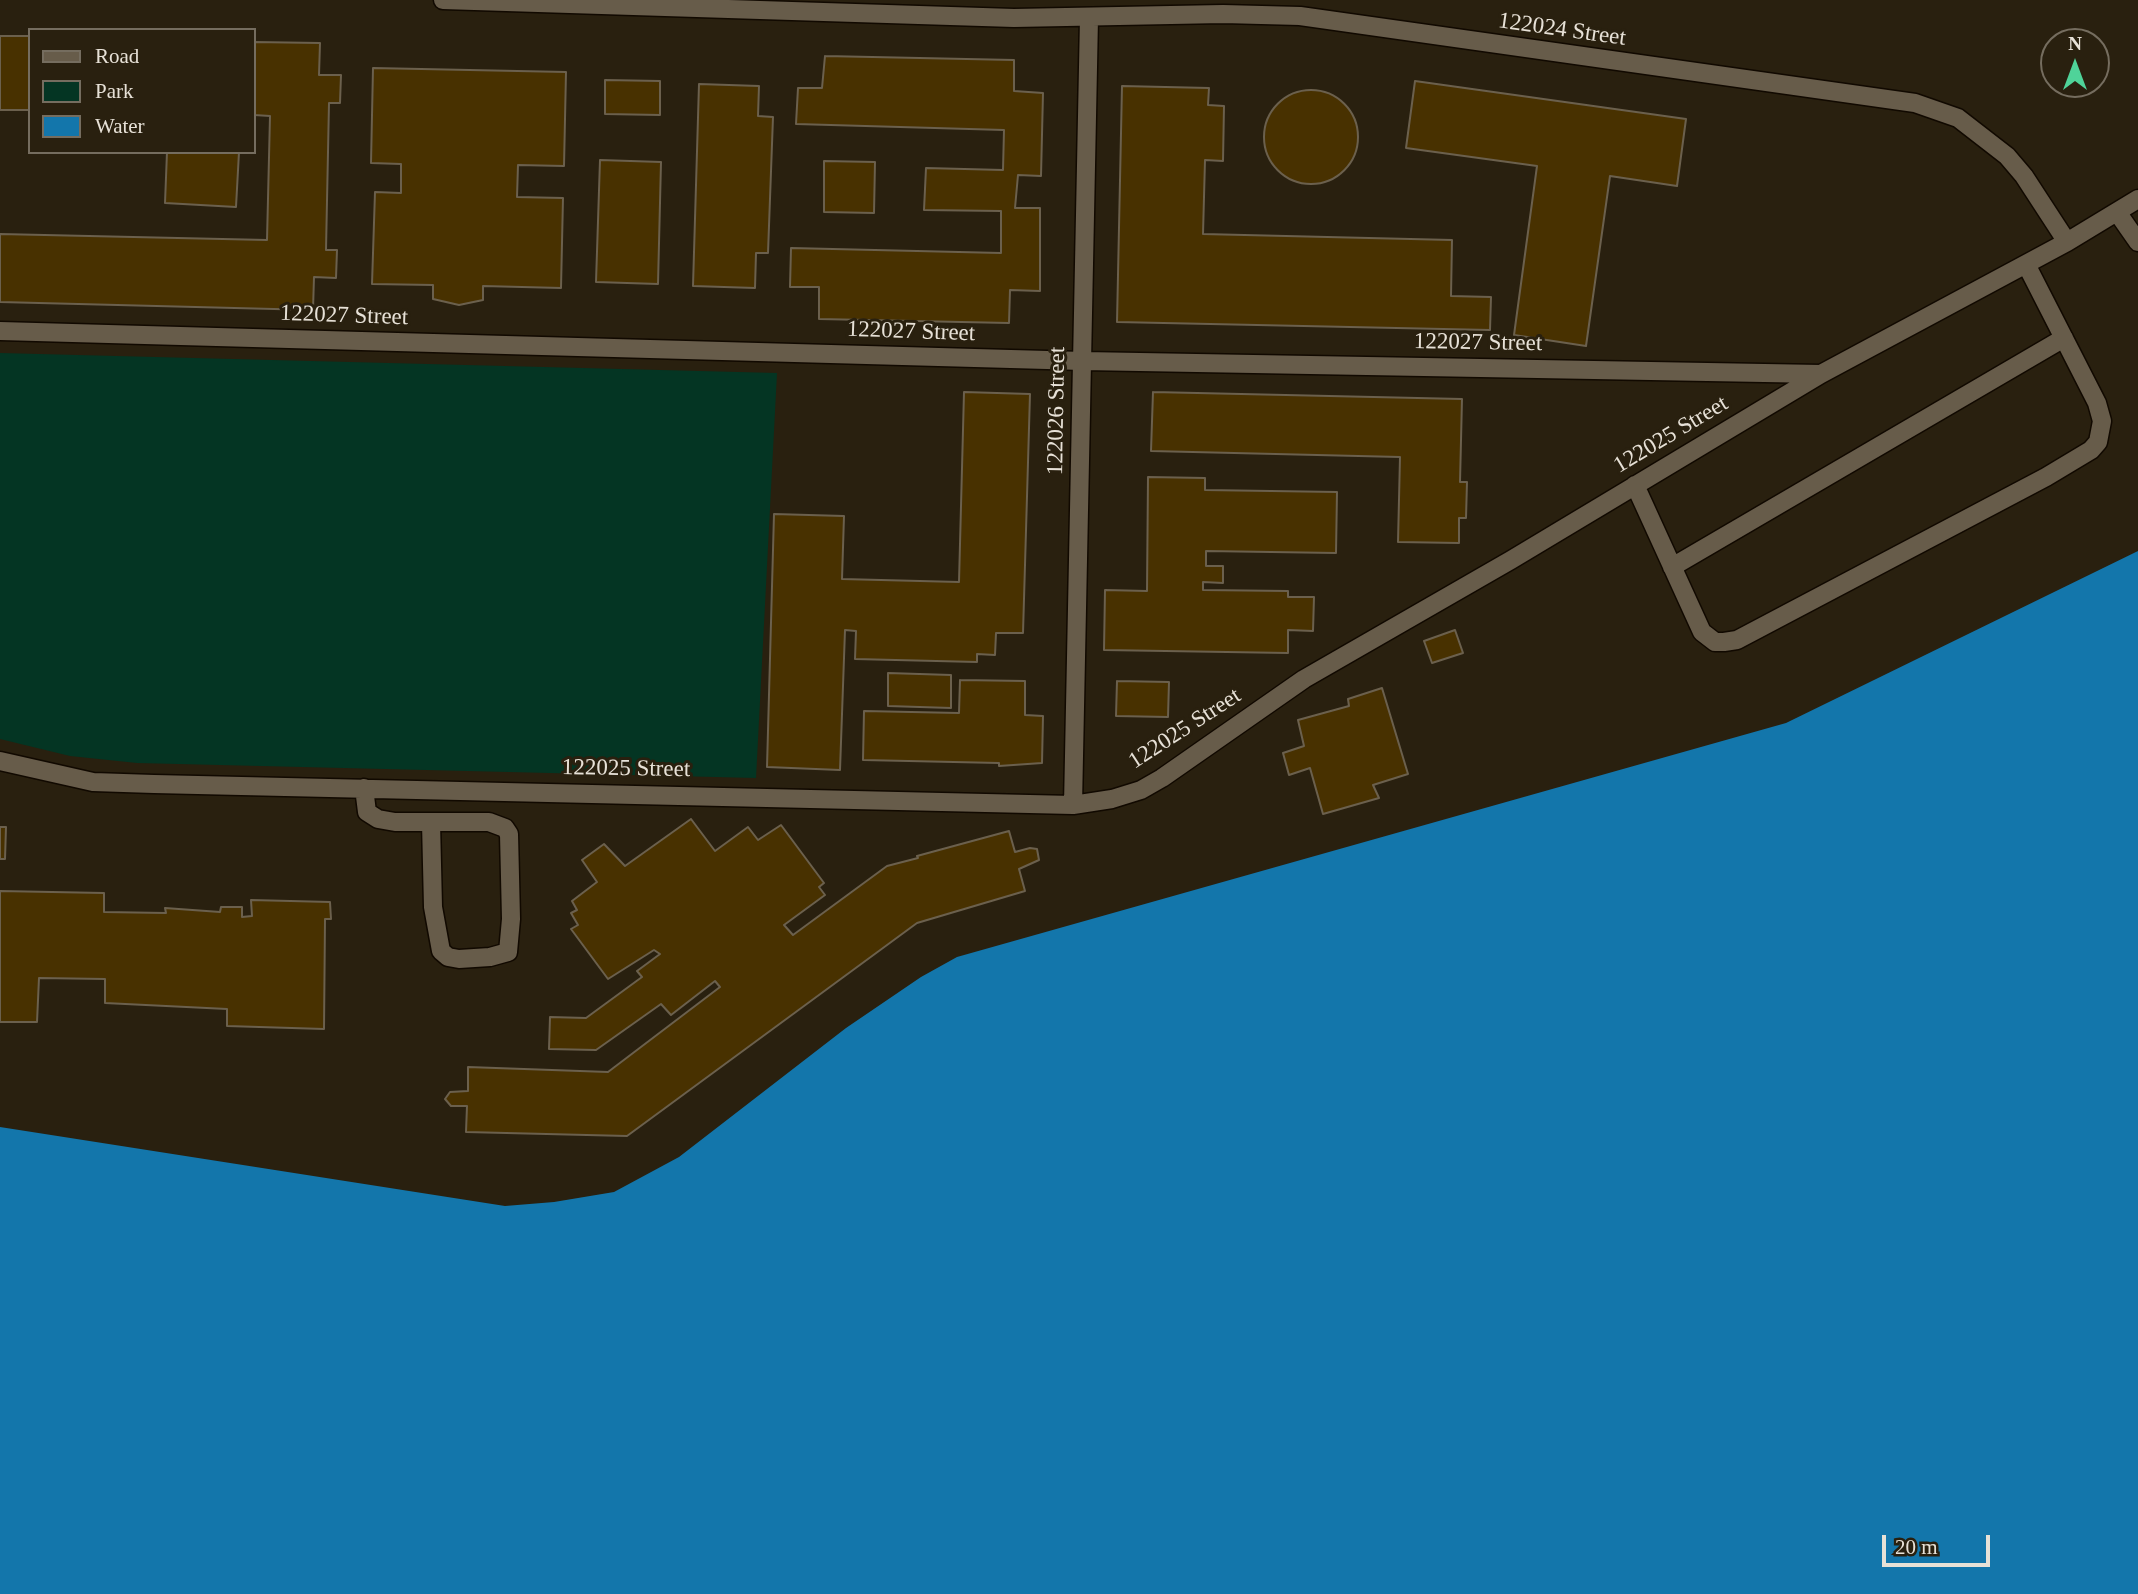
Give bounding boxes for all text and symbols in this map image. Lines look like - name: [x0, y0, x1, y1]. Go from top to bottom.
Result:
- street label: 122024 Street: [1497, 7, 1627, 53]
- legend: [28, 28, 256, 154]
- north arrow: [2040, 28, 2110, 98]
- text: N: [2068, 33, 2082, 54]
- text: Road: [95, 44, 139, 68]
- text: Park: [95, 79, 134, 103]
- text: Water: [95, 114, 145, 138]
- street label: 122027 Street: [279, 300, 409, 332]
- street label: 122027 Street: [846, 316, 976, 348]
- street label: 122027 Street: [1414, 328, 1542, 358]
- street label: 122026 Street: [1042, 347, 1072, 475]
- street label: 122025 Street: [1609, 390, 1733, 480]
- street label: 122025 Street: [1124, 682, 1246, 776]
- street label: 122025 Street: [562, 754, 690, 784]
- scale bar: [1886, 1520, 1994, 1564]
- text: 20 m: [1895, 1535, 1938, 1559]

